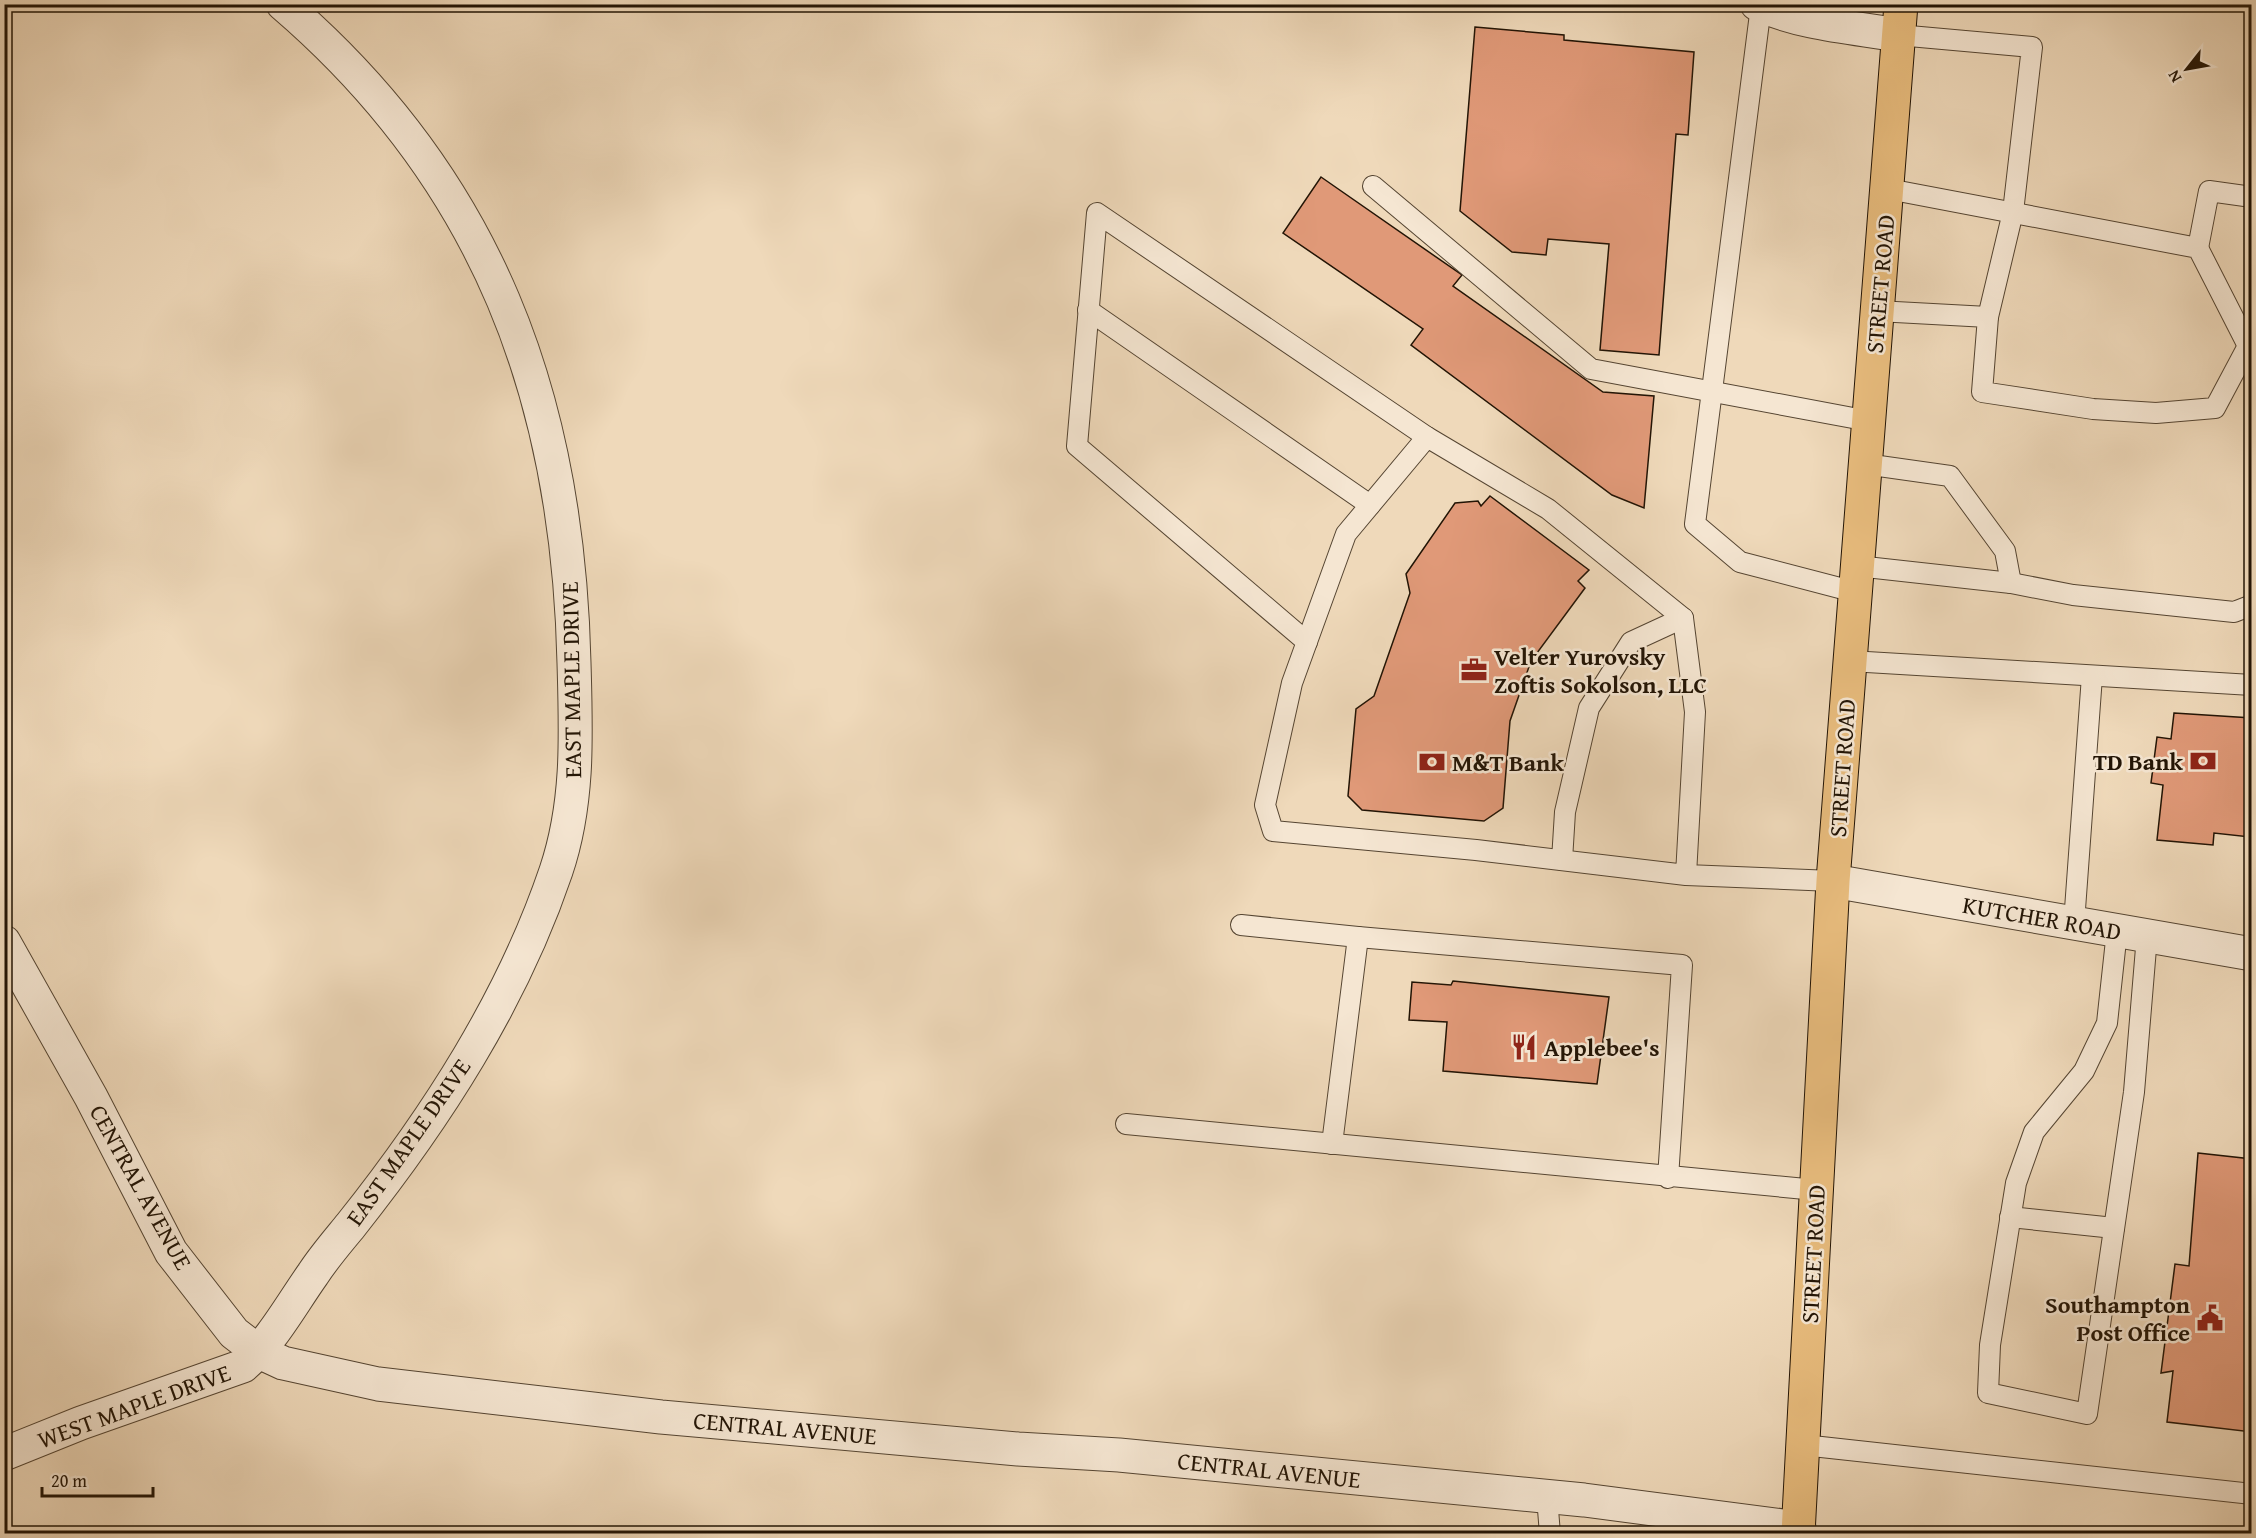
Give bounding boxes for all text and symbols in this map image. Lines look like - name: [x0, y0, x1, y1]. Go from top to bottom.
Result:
- north arrow: [2157, 39, 2217, 99]
- text: N: [2161, 66, 2187, 87]
- street label: STREET ROAD: [1857, 213, 1903, 355]
- street label: EAST MAPLE DRIVE: [552, 581, 590, 779]
- place label: Velter Yurovsky Zoftis Sokolson, LLC: [1494, 639, 1707, 702]
- office icon: Velter Yurovsky Zoftis Sokolson, LLC: [1459, 655, 1489, 685]
- street label: STREET ROAD: [1820, 698, 1864, 838]
- place label: TD Bank: [2093, 744, 2183, 779]
- place label: M&T Bank: [1452, 745, 1564, 780]
- bank icon: TD Bank: [2188, 746, 2218, 776]
- bank icon: M&T Bank: [1417, 747, 1447, 777]
- street label: KUTCHER ROAD: [1960, 887, 2124, 949]
- place label: Applebee's: [1544, 1030, 1660, 1065]
- restaurant icon: Applebee's: [1509, 1032, 1539, 1062]
- street label: EAST MAPLE DRIVE: [337, 1051, 479, 1233]
- street label: CENTRAL AVENUE: [81, 1098, 201, 1276]
- street label: STREET ROAD: [1792, 1184, 1834, 1324]
- place label: Southampton Post Office: [2045, 1287, 2190, 1350]
- public building icon: Southampton Post Office: [2195, 1303, 2225, 1333]
- street label: WEST MAPLE DRIVE: [33, 1355, 235, 1457]
- street label: CENTRAL AVENUE: [692, 1403, 878, 1453]
- street label: CENTRAL AVENUE: [1176, 1443, 1362, 1497]
- scale bar: [42, 1460, 153, 1498]
- text: 20 m: [51, 1467, 87, 1494]

